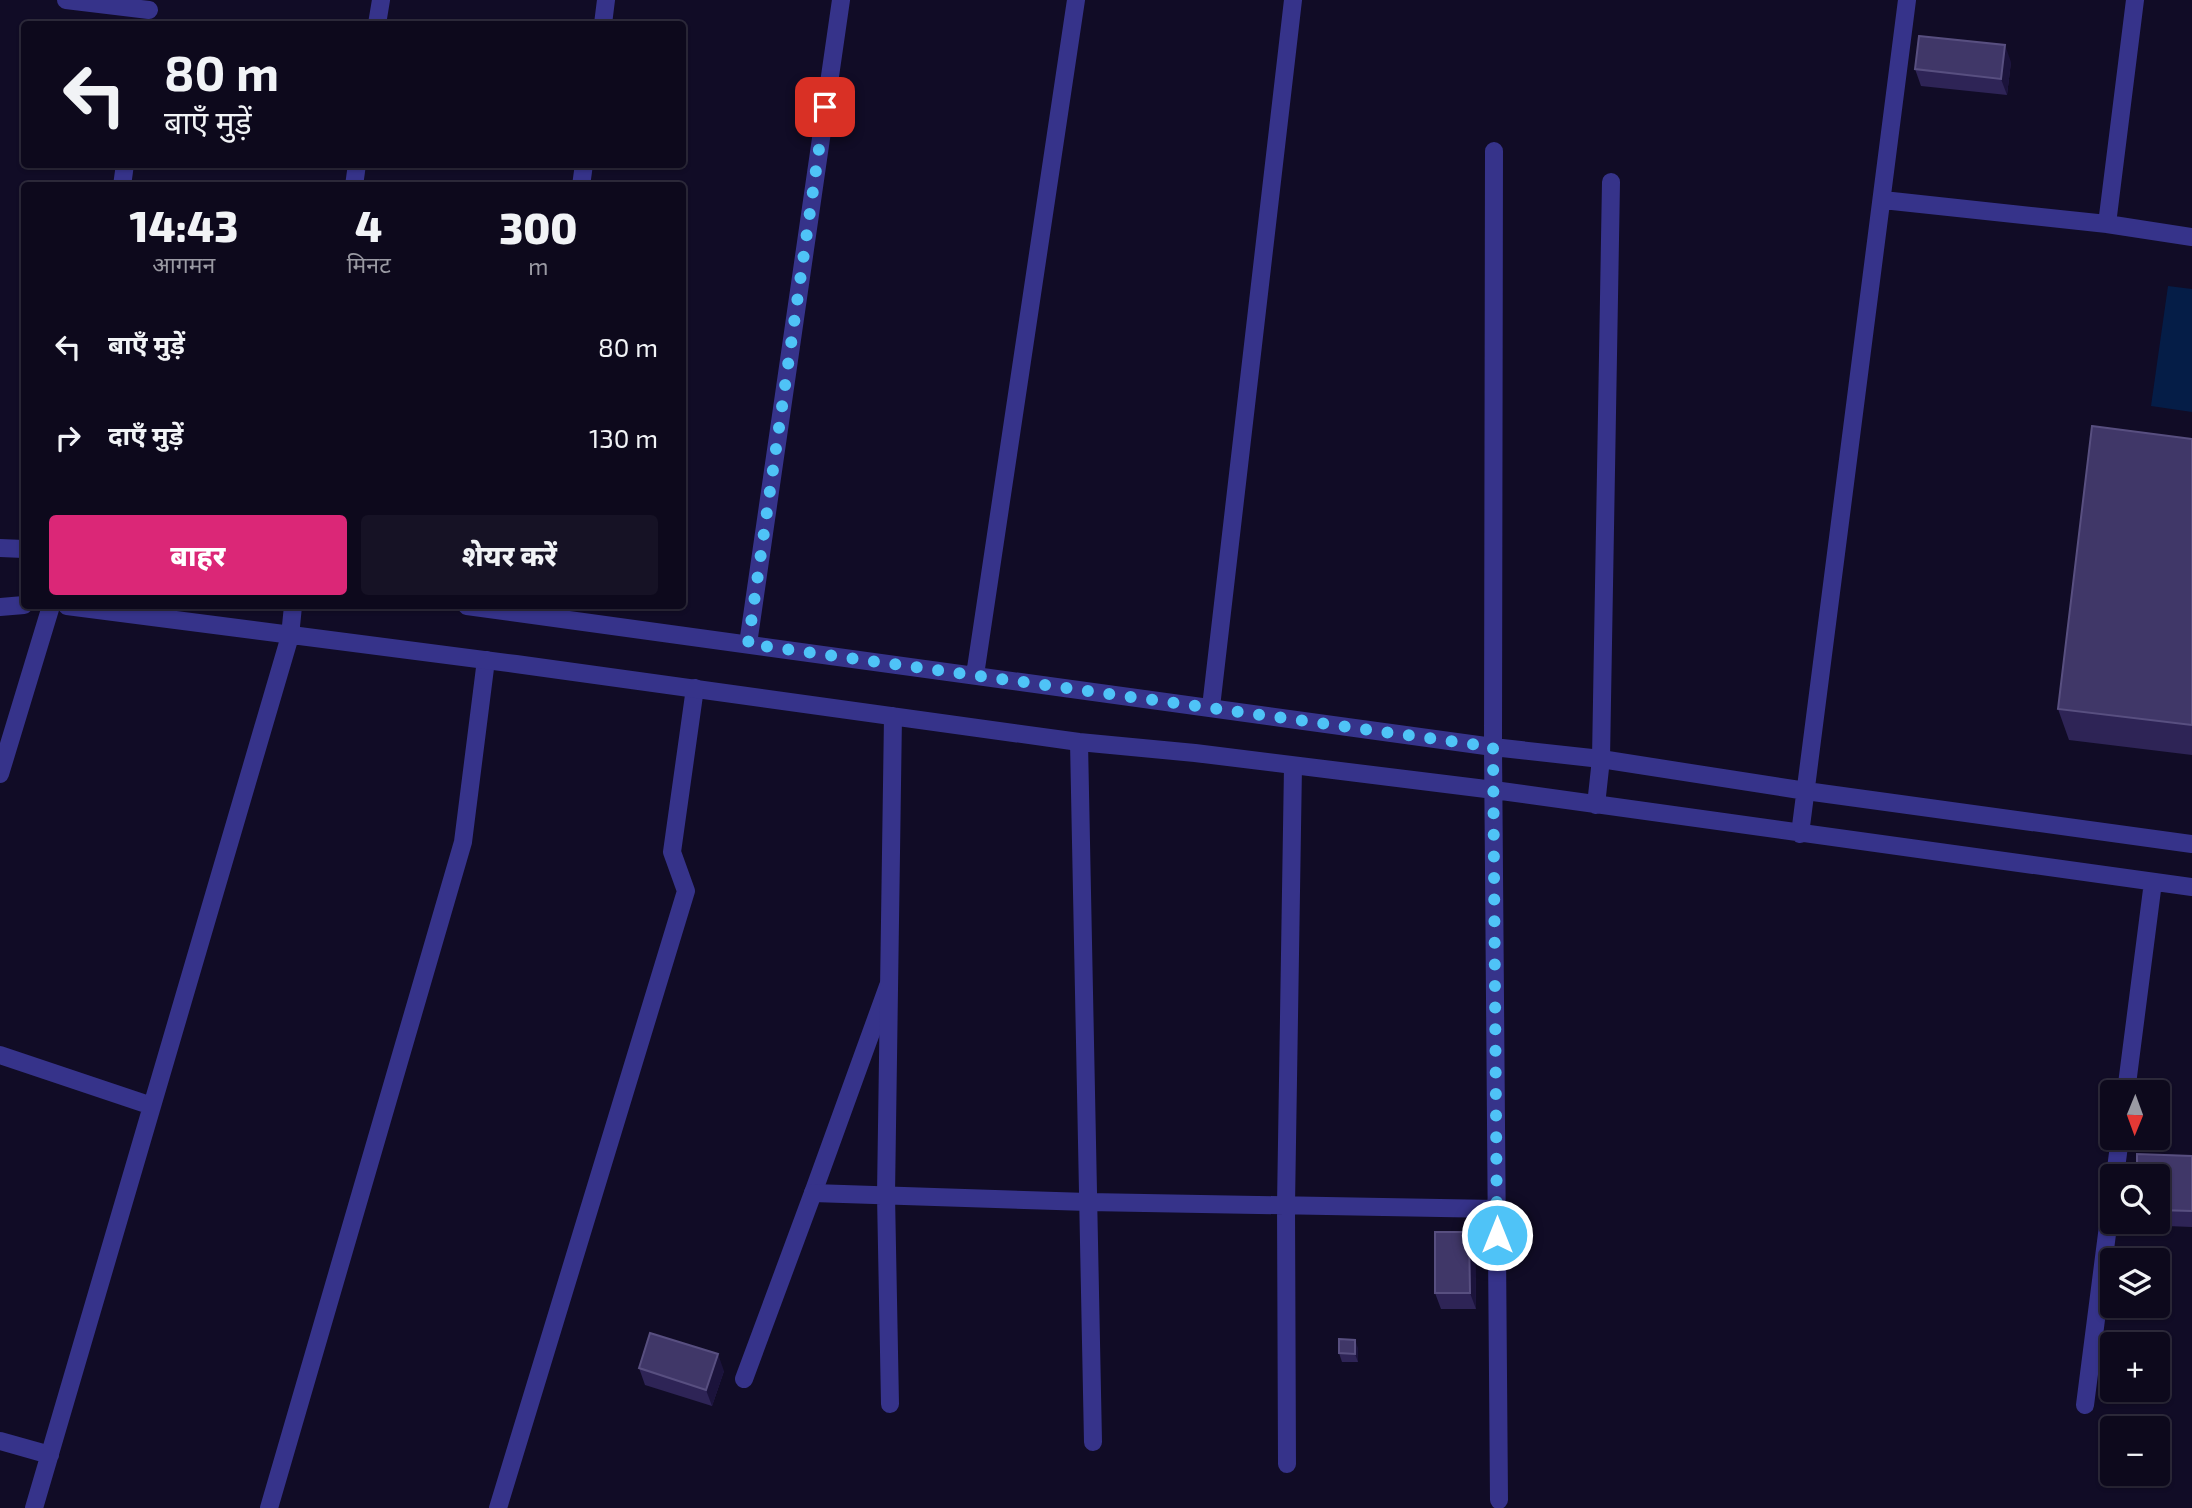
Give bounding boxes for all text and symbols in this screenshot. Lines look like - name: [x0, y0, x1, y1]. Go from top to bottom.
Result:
- text: 80 m: [164, 42, 279, 101]
- icon: left: [49, 49, 140, 140]
- pin: [795, 77, 855, 137]
- icon: arrive: [806, 88, 844, 126]
- text: बाएँ मुड़ें: [164, 102, 252, 140]
- text: 14:43: [129, 200, 238, 250]
- text: 4: [355, 200, 382, 250]
- text: 300: [499, 202, 578, 252]
- text: आगमन: [152, 250, 215, 278]
- text: मिनट: [347, 250, 391, 278]
- text: m: [528, 252, 548, 280]
- icon: left: [49, 328, 87, 366]
- text: बाएँ मुड़ें: [108, 328, 185, 359]
- text: 80 m: [598, 331, 658, 362]
- icon: right: [49, 419, 87, 457]
- text: दाएँ मुड़ें: [108, 419, 183, 450]
- text: 130 m: [589, 422, 658, 453]
- button: बाहर: [49, 515, 347, 595]
- button: शेयर करें: [361, 515, 658, 595]
- north arrow: [2100, 1080, 2170, 1150]
- map controls: [2100, 1080, 2170, 1486]
- button: search: [2100, 1164, 2170, 1234]
- position arrow: [1460, 1198, 1534, 1272]
- button: layers: [2100, 1248, 2170, 1318]
- button: +: [2100, 1332, 2170, 1402]
- button: −: [2100, 1416, 2170, 1486]

